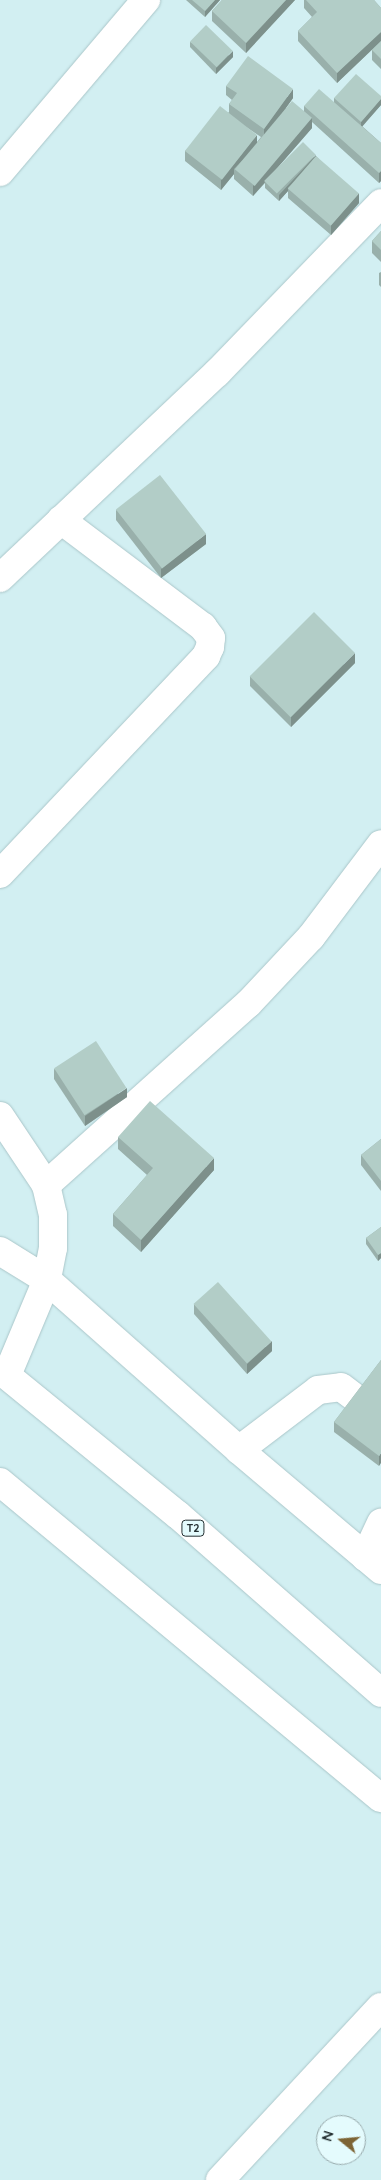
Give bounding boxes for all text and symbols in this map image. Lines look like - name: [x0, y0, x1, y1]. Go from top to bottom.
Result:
- road number: T2: [180, 1520, 206, 1536]
- north arrow: [316, 2115, 366, 2165]
- text: N: [317, 2128, 338, 2143]

